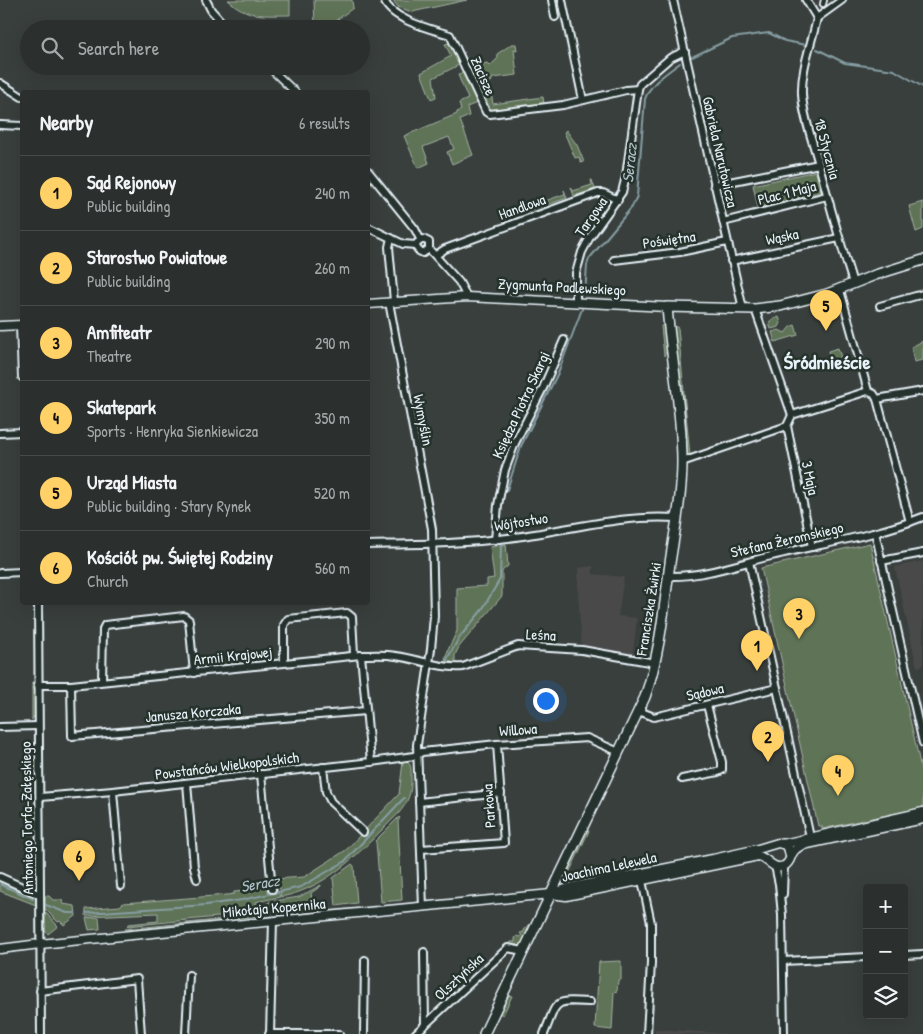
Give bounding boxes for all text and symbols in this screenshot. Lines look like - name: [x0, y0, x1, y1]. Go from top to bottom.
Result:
- search box: [20, 20, 370, 75]
- icon: search: [38, 34, 66, 62]
- text: Search here: [78, 35, 159, 61]
- street label: Zacisze: [466, 53, 501, 99]
- street label: Gabriela Narutowicza: [698, 94, 743, 209]
- text: Nearby: [40, 108, 93, 137]
- text: 6 results: [299, 112, 350, 134]
- street label: 18 Stycznia: [809, 116, 846, 182]
- water label: Seracz: [616, 141, 642, 184]
- text: Sąd Rejonowy: [87, 169, 176, 195]
- street label: Plac 1 Maja: [755, 175, 818, 210]
- text: 1: [53, 182, 59, 204]
- text: 240 m: [315, 182, 350, 204]
- street label: Handlowa: [496, 188, 548, 225]
- street label: Targowa: [569, 192, 612, 241]
- text: Public building: [87, 195, 170, 217]
- street label: Wąska: [764, 223, 800, 250]
- street label: Poświętna: [641, 225, 697, 254]
- text: Starostwo Powiatowe: [87, 244, 227, 270]
- text: 2: [52, 257, 60, 279]
- text: 260 m: [314, 257, 350, 279]
- text: Public building: [87, 270, 170, 292]
- street label: Zygmunta Padlewskiego: [498, 273, 626, 300]
- pin: 5: [810, 290, 842, 331]
- text: Amfiteatr: [87, 319, 152, 345]
- text: 3: [52, 332, 60, 354]
- text: 290 m: [315, 332, 350, 354]
- text: Theatre: [87, 345, 132, 367]
- street label: Księdza Piotra Skargi: [486, 348, 555, 462]
- district label: Śródmieście: [784, 348, 870, 375]
- street label: Wymyślin: [408, 392, 439, 448]
- text: Skatepark: [87, 394, 156, 420]
- text: 4: [53, 407, 59, 429]
- text: 350 m: [314, 407, 350, 429]
- text: Sports · Henryka Sienkiewicza: [87, 420, 258, 442]
- street label: 3 Maja: [797, 459, 824, 497]
- text: Urząd Miasta: [87, 469, 176, 495]
- text: 5: [53, 482, 59, 504]
- text: 520 m: [314, 482, 350, 504]
- text: Public building · Stary Rynek: [87, 495, 251, 517]
- street label: Wójtostwo: [493, 507, 549, 536]
- street label: Stefana Żeromskiego: [728, 516, 845, 563]
- text: Kościół pw. Świętej Rodziny: [87, 544, 273, 570]
- text: 6: [53, 557, 59, 579]
- text: 560 m: [315, 557, 350, 579]
- street label: Franciszka Żwirki: [631, 561, 666, 658]
- text: Church: [87, 570, 128, 592]
- pin: 3: [783, 598, 815, 639]
- street label: Leśna: [525, 623, 557, 646]
- pin: 1: [741, 630, 773, 671]
- street label: Armii Krajowej: [193, 641, 273, 670]
- street label: Sądowa: [684, 677, 726, 706]
- your location: [533, 688, 559, 714]
- street label: Janusza Korczaka: [144, 698, 242, 727]
- street label: Willowa: [498, 718, 538, 741]
- pin: 2: [752, 721, 784, 762]
- street label: Antoniego Torfa-Załęskiego: [15, 741, 38, 895]
- street label: Powstańców Wielkopolskich: [154, 746, 300, 785]
- pin: 4: [822, 755, 854, 796]
- street label: Parkowa: [476, 783, 501, 829]
- pin: 6: [63, 840, 95, 881]
- street label: Joachima Lelewela: [559, 846, 659, 887]
- water label: Seracz: [239, 869, 282, 897]
- map controls: [863, 884, 908, 1019]
- button: +: [863, 884, 908, 929]
- street label: Mikołaja Kopernika: [222, 893, 326, 922]
- button: −: [863, 929, 908, 974]
- street label: Olsztyńska: [429, 948, 488, 1005]
- button: layers: [863, 974, 908, 1019]

